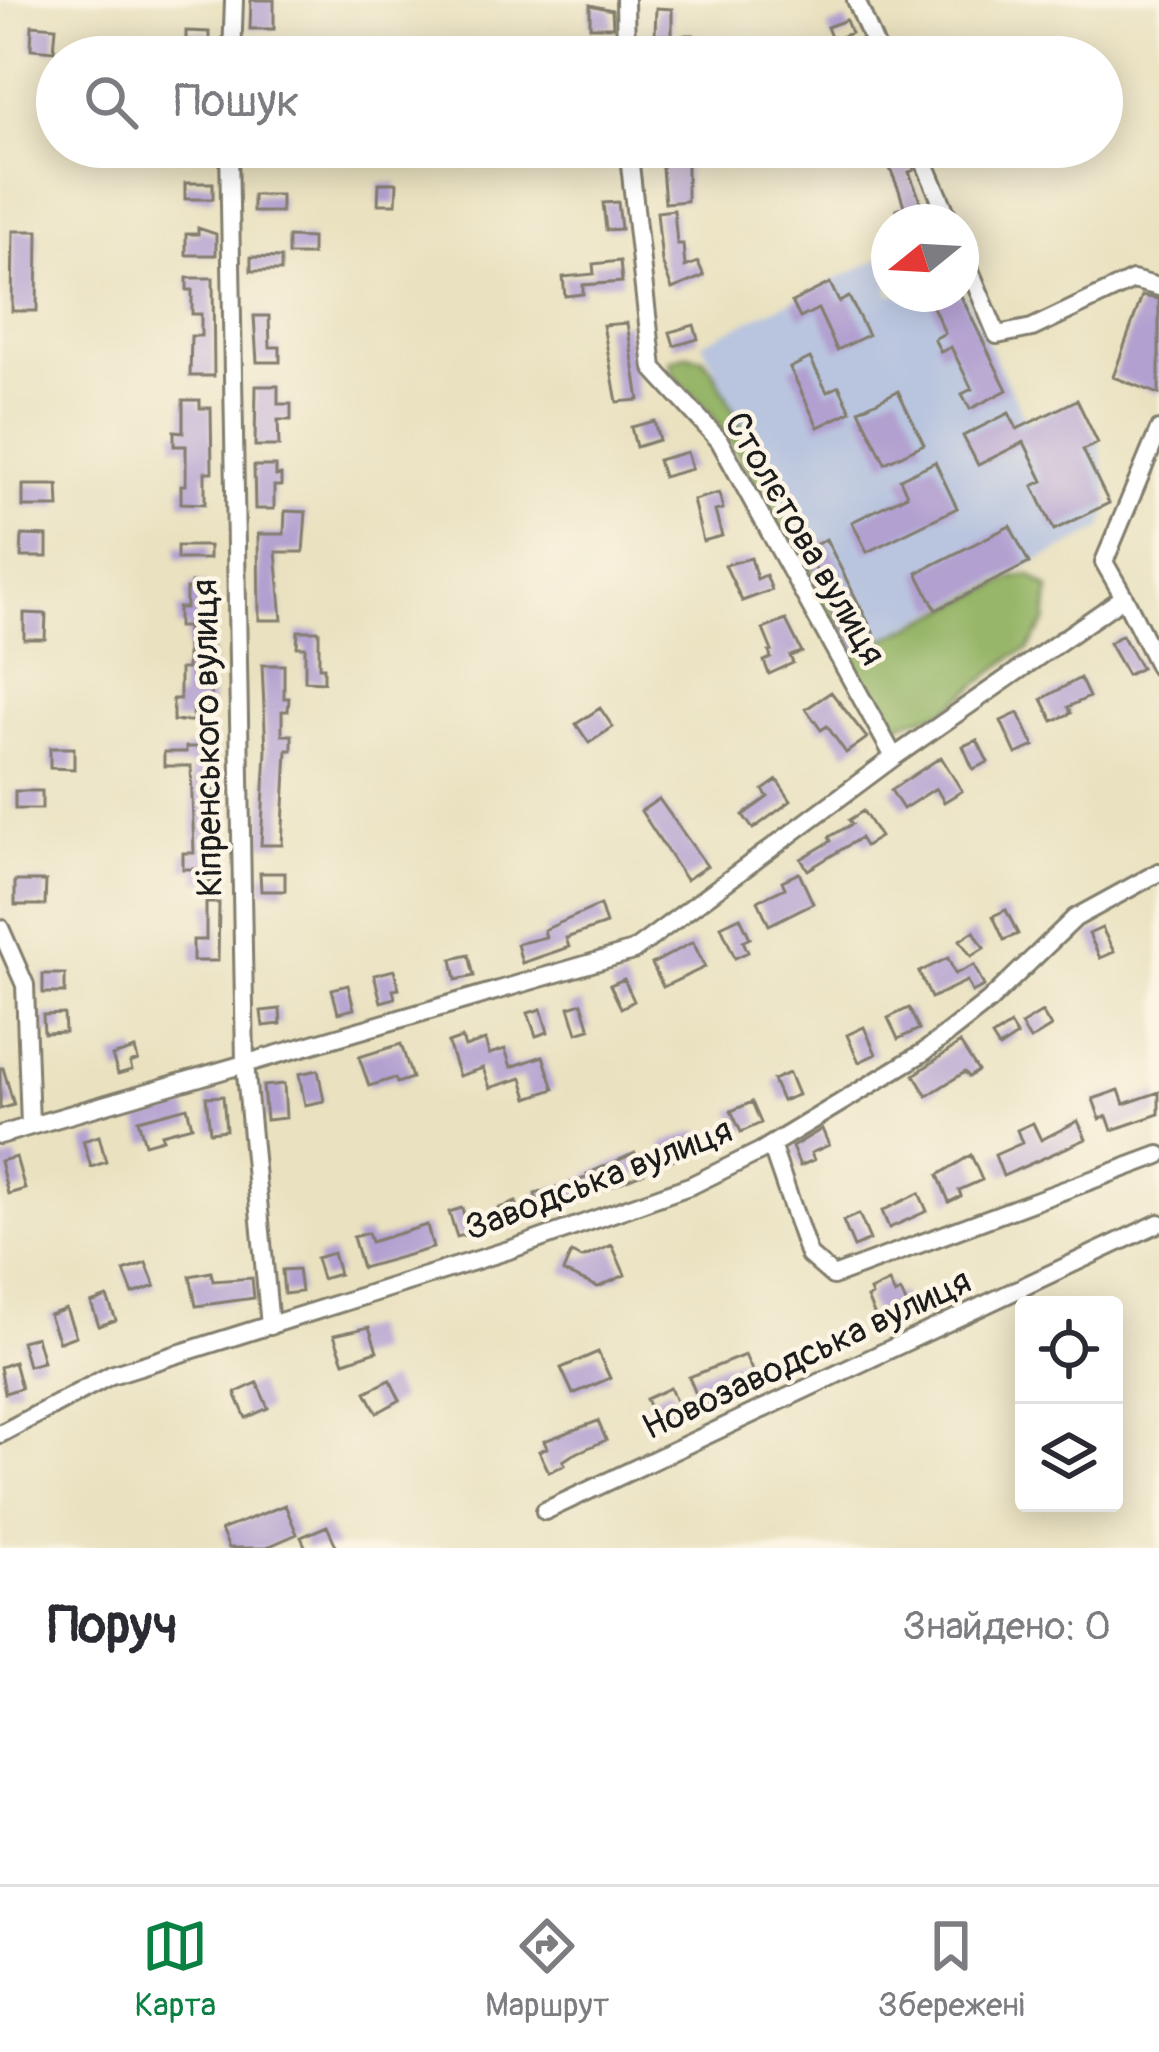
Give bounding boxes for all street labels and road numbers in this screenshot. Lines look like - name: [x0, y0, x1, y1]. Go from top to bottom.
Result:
- street label: Столєтова вулиця: [714, 404, 895, 673]
- street label: Кіпренського вулиця: [182, 579, 233, 897]
- street label: Заводська вулиця: [459, 1108, 738, 1251]
- street label: Новозаводська вулиця: [635, 1258, 978, 1450]

